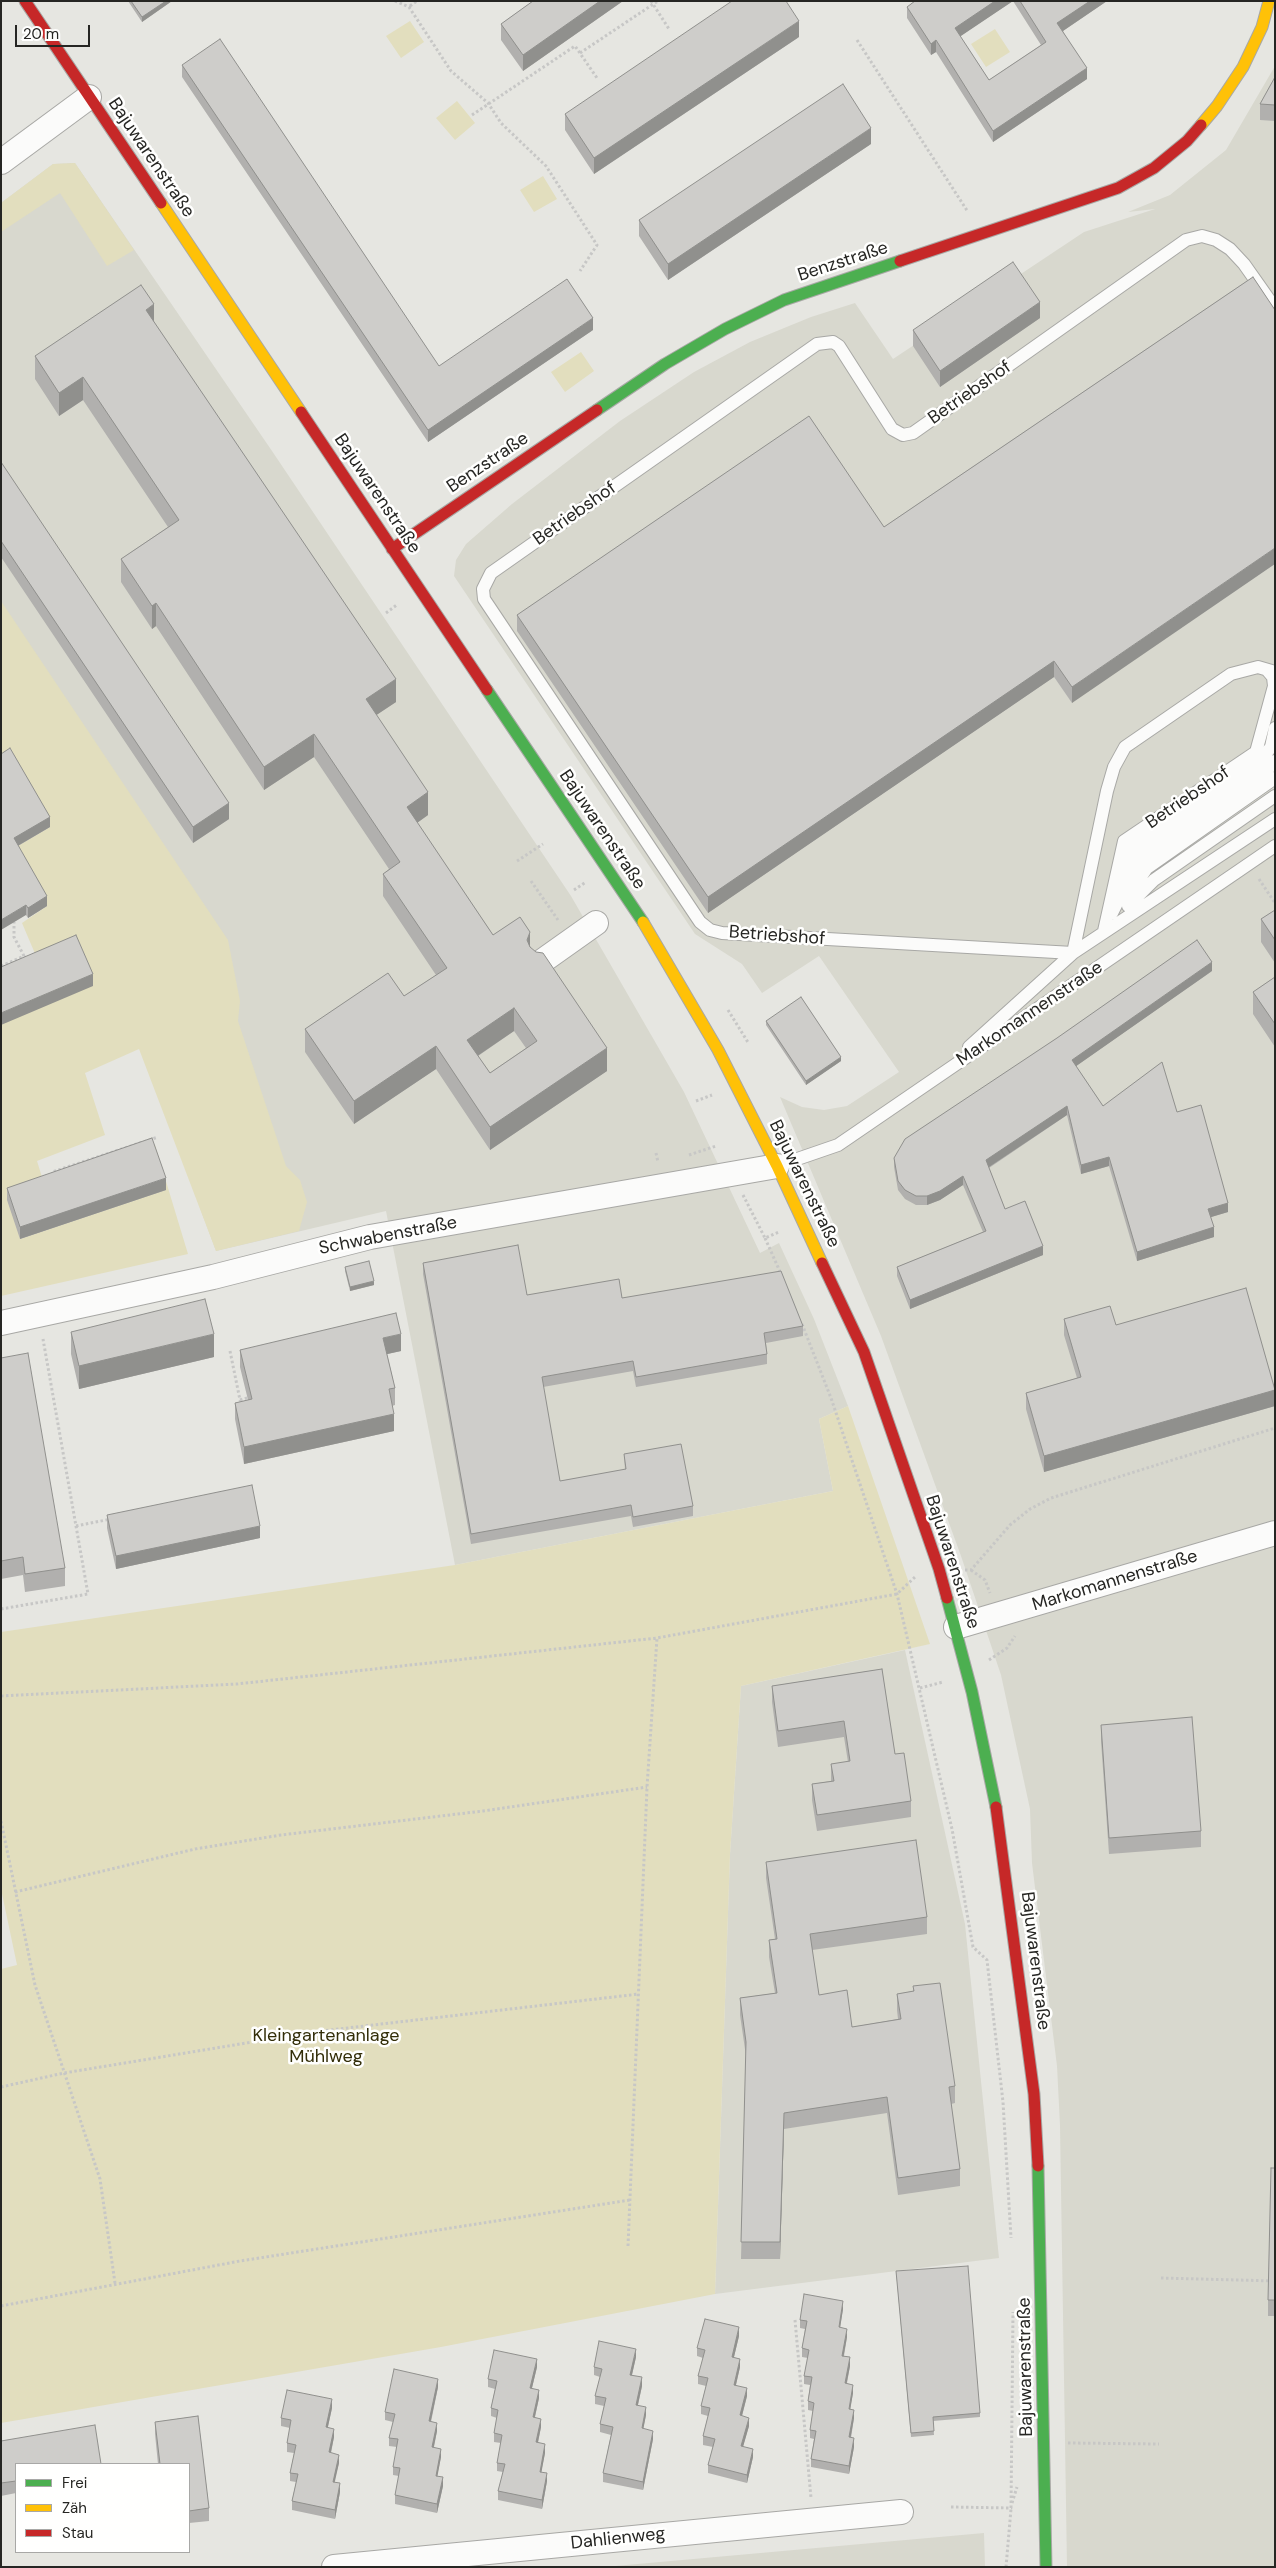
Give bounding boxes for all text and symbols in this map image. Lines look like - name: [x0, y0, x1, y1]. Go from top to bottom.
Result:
- scale bar: [18, 15, 92, 47]
- text: 20 m: [23, 24, 59, 44]
- street label: Bajuwarenstraße: [103, 94, 199, 222]
- street label: Benzstraße: [795, 237, 891, 287]
- street label: Betriebshof: [924, 356, 1016, 430]
- street label: Benzstraße: [443, 428, 533, 498]
- street label: Bajuwarenstraße: [329, 430, 425, 558]
- street label: Betriebshof: [529, 477, 621, 551]
- street label: Betriebshof: [1142, 762, 1234, 834]
- street label: Bajuwarenstraße: [554, 766, 650, 894]
- street label: Betriebshof: [728, 922, 826, 950]
- street label: Markomannenstraße: [953, 957, 1107, 1071]
- street label: Bajuwarenstraße: [764, 1117, 844, 1251]
- street label: Schwabenstraße: [317, 1212, 459, 1260]
- street label: Bajuwarenstraße: [920, 1492, 984, 1632]
- street label: Markomannenstraße: [1030, 1546, 1200, 1616]
- street label: Bajuwarenstraße: [1016, 1890, 1054, 2032]
- park label: Kleingartenanlage Mühlweg: [252, 2025, 400, 2068]
- street label: Bajuwarenstraße: [1014, 2297, 1038, 2437]
- legend: [15, 2463, 190, 2553]
- text: Frei: [62, 2473, 87, 2493]
- text: Zäh: [62, 2498, 87, 2518]
- text: Stau: [62, 2523, 93, 2543]
- street label: Dahlienweg: [570, 2523, 666, 2555]

